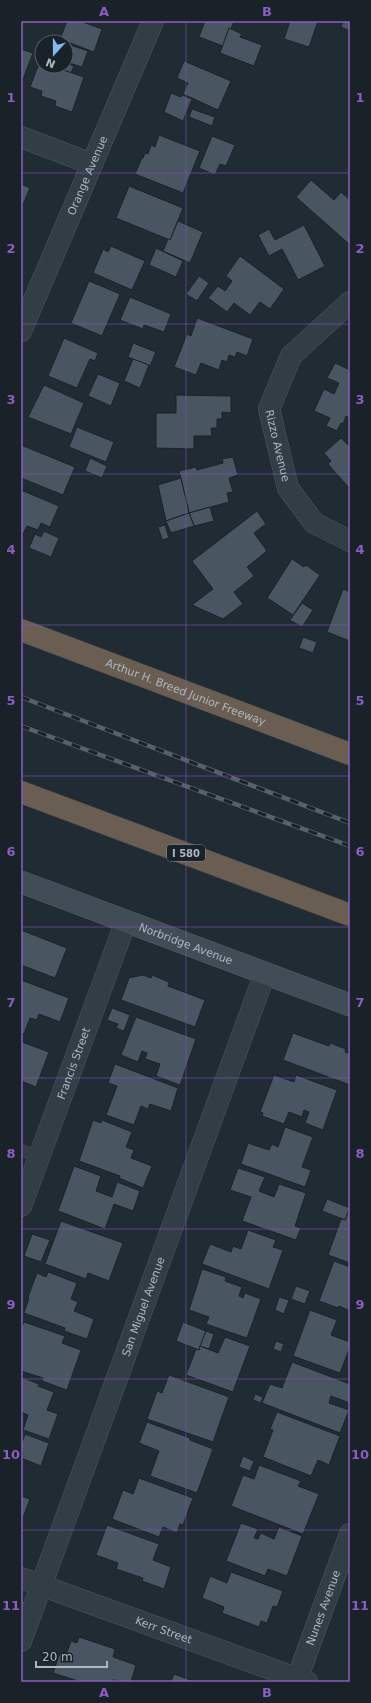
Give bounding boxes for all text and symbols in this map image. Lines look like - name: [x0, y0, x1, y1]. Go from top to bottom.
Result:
- text: A: [99, 4, 109, 19]
- text: B: [262, 4, 272, 19]
- north arrow: [34, 34, 74, 74]
- text: N: [44, 55, 57, 71]
- text: 1: [6, 90, 16, 105]
- text: 1: [355, 90, 365, 105]
- street label: Orange Avenue: [65, 134, 110, 217]
- text: 2: [6, 241, 16, 256]
- text: 2: [355, 241, 365, 256]
- text: 3: [6, 392, 16, 407]
- text: 3: [355, 392, 365, 407]
- street label: Rizzo Avenue: [262, 408, 292, 483]
- text: 4: [6, 542, 16, 557]
- text: 4: [355, 542, 365, 557]
- street label: Arthur H. Breed Junior Freeway: [104, 656, 268, 729]
- text: 5: [6, 693, 16, 708]
- text: 5: [355, 693, 365, 708]
- text: 6: [6, 844, 16, 859]
- text: 6: [355, 844, 365, 859]
- road number: I 580: [167, 845, 205, 861]
- street label: Norbridge Avenue: [137, 921, 235, 968]
- text: 7: [6, 995, 16, 1010]
- text: 7: [355, 995, 365, 1010]
- street label: Francis Street: [55, 1025, 93, 1101]
- text: 8: [6, 1146, 16, 1161]
- text: 8: [355, 1146, 365, 1161]
- street label: San Miguel Avenue: [119, 1255, 168, 1358]
- text: 9: [6, 1297, 16, 1312]
- text: 9: [355, 1297, 365, 1312]
- text: 10: [2, 1447, 20, 1462]
- text: 10: [351, 1447, 369, 1462]
- street label: Nunes Avenue: [304, 1568, 343, 1647]
- text: 11: [2, 1598, 20, 1613]
- text: 11: [351, 1598, 369, 1613]
- street label: Kerr Street: [134, 1614, 194, 1647]
- scale bar: [36, 1643, 107, 1669]
- text: 20 m: [42, 1650, 73, 1664]
- text: A: [99, 1685, 109, 1700]
- text: B: [262, 1685, 272, 1700]

